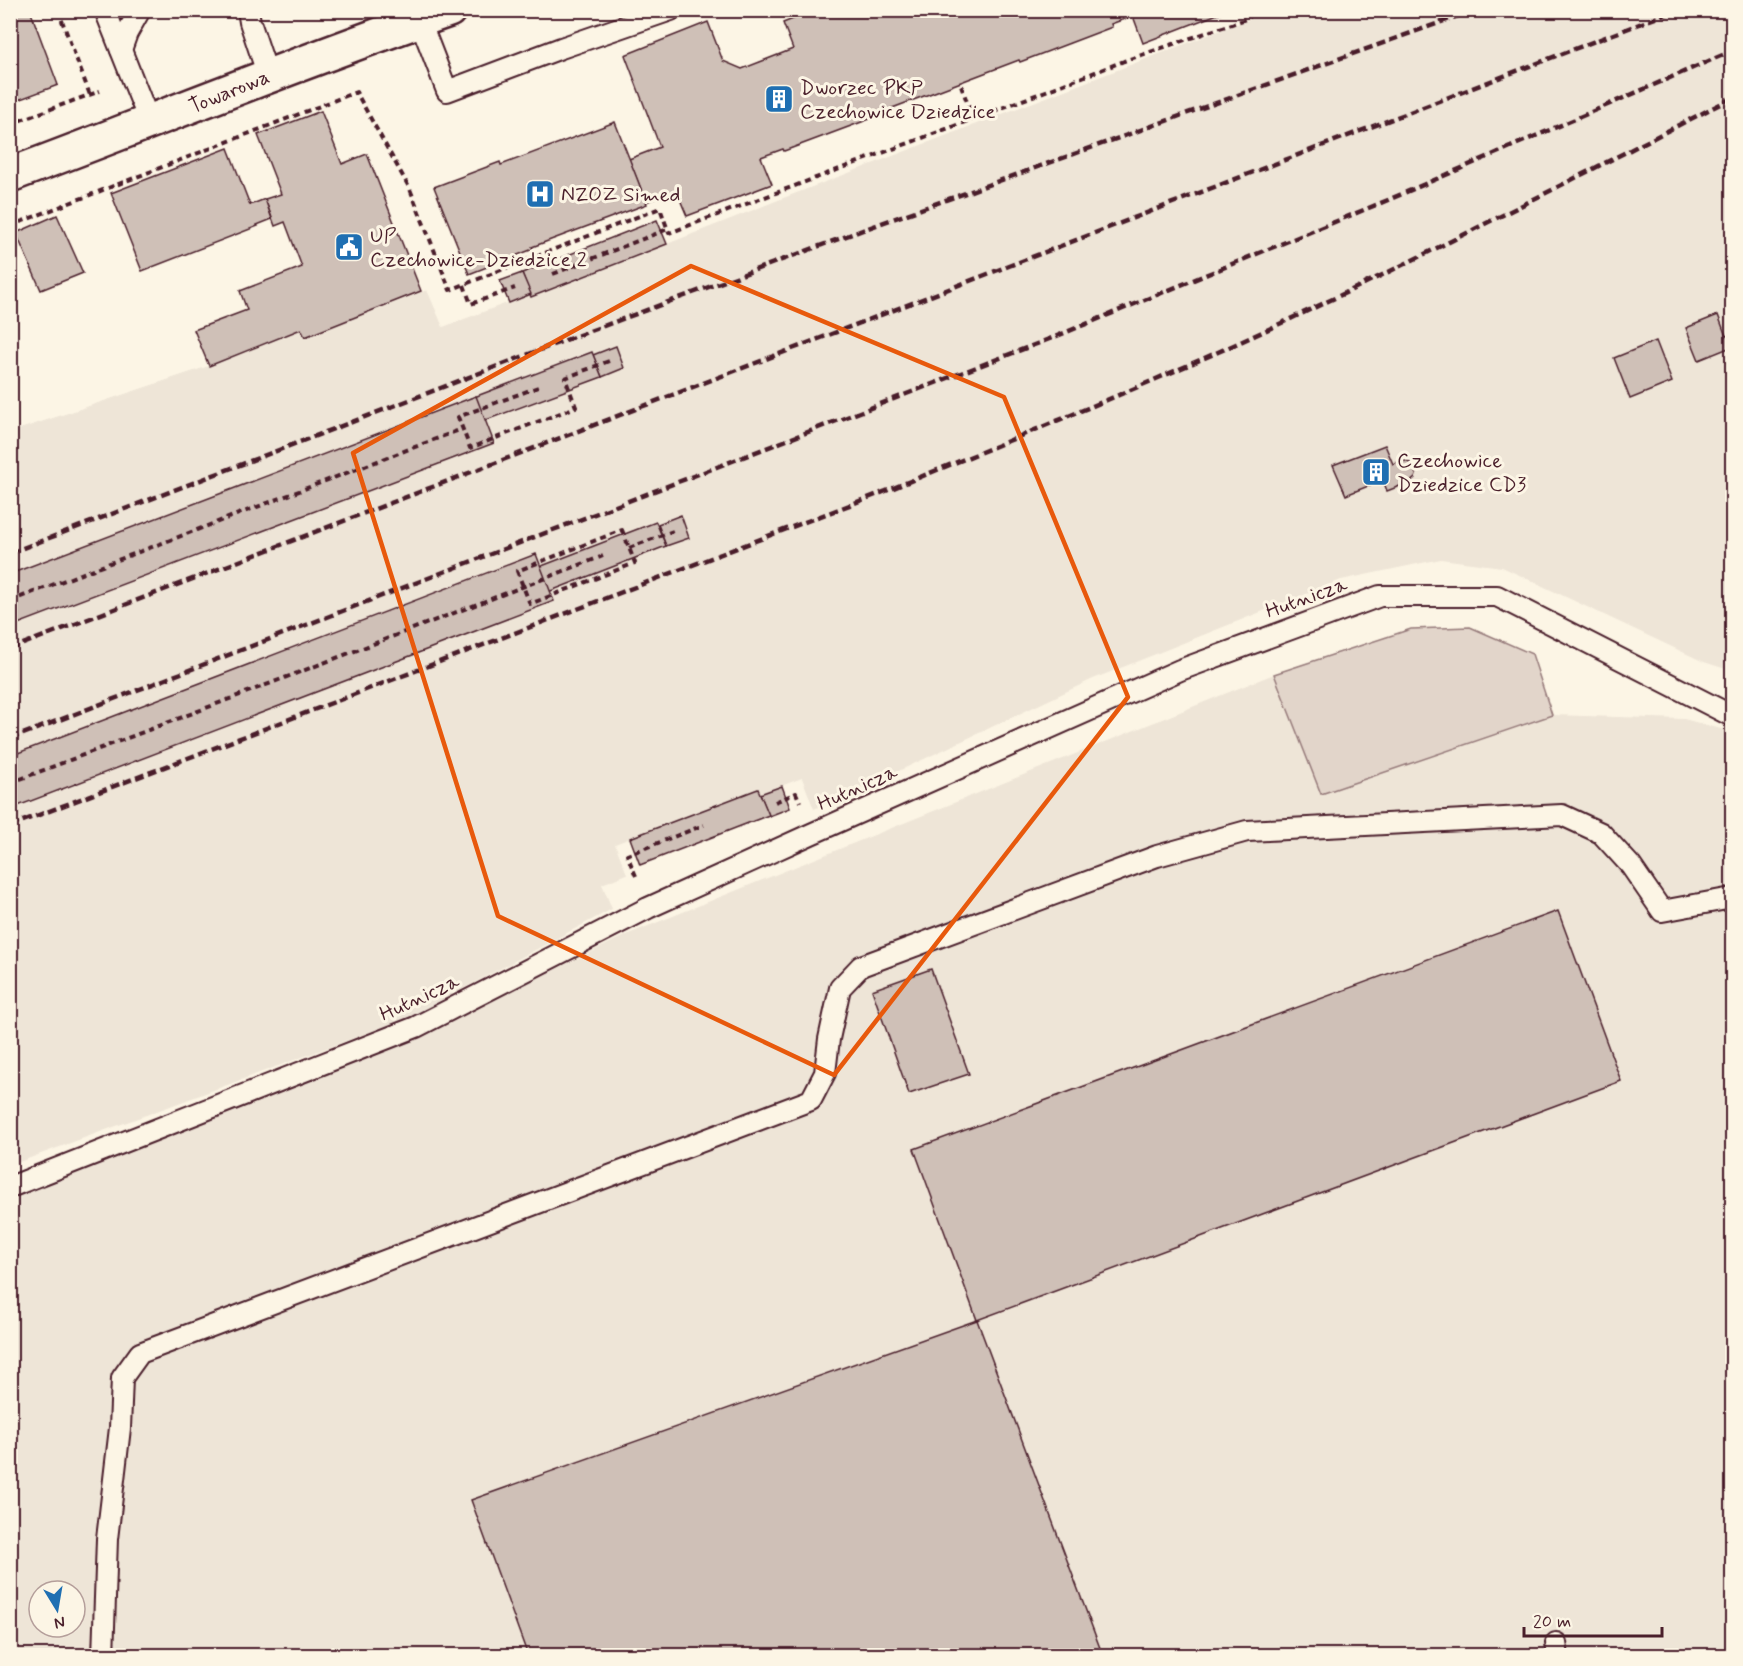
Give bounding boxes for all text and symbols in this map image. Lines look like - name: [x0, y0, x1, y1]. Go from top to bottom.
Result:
- street label: Towarowa: [185, 63, 274, 121]
- place label: Dworzec PKP Czechowice Dziedzice: [800, 74, 996, 126]
- building icon: Dworzec PKP Czechowice Dziedzice: [763, 83, 795, 115]
- hospital icon: NZOZ Simed: [524, 178, 556, 210]
- place label: NZOZ Simed: [561, 181, 681, 209]
- place label: UP Czechowice-Dziedzice 2: [370, 222, 587, 274]
- public building icon: UP Czechowice-Dziedzice 2: [333, 231, 365, 263]
- place label: Czechowice Dziedzice CD3: [1397, 447, 1527, 499]
- building icon: Czechowice Dziedzice CD3: [1360, 456, 1392, 488]
- street label: Hutnicza: [1262, 570, 1351, 626]
- street label: Hutnicza: [813, 758, 902, 818]
- street label: Hutnicza: [375, 967, 464, 1029]
- north arrow: [27, 1579, 87, 1639]
- scale bar: [1524, 1600, 1662, 1638]
- text: 20 m: [1533, 1610, 1571, 1634]
- text: N: [52, 1611, 67, 1634]

